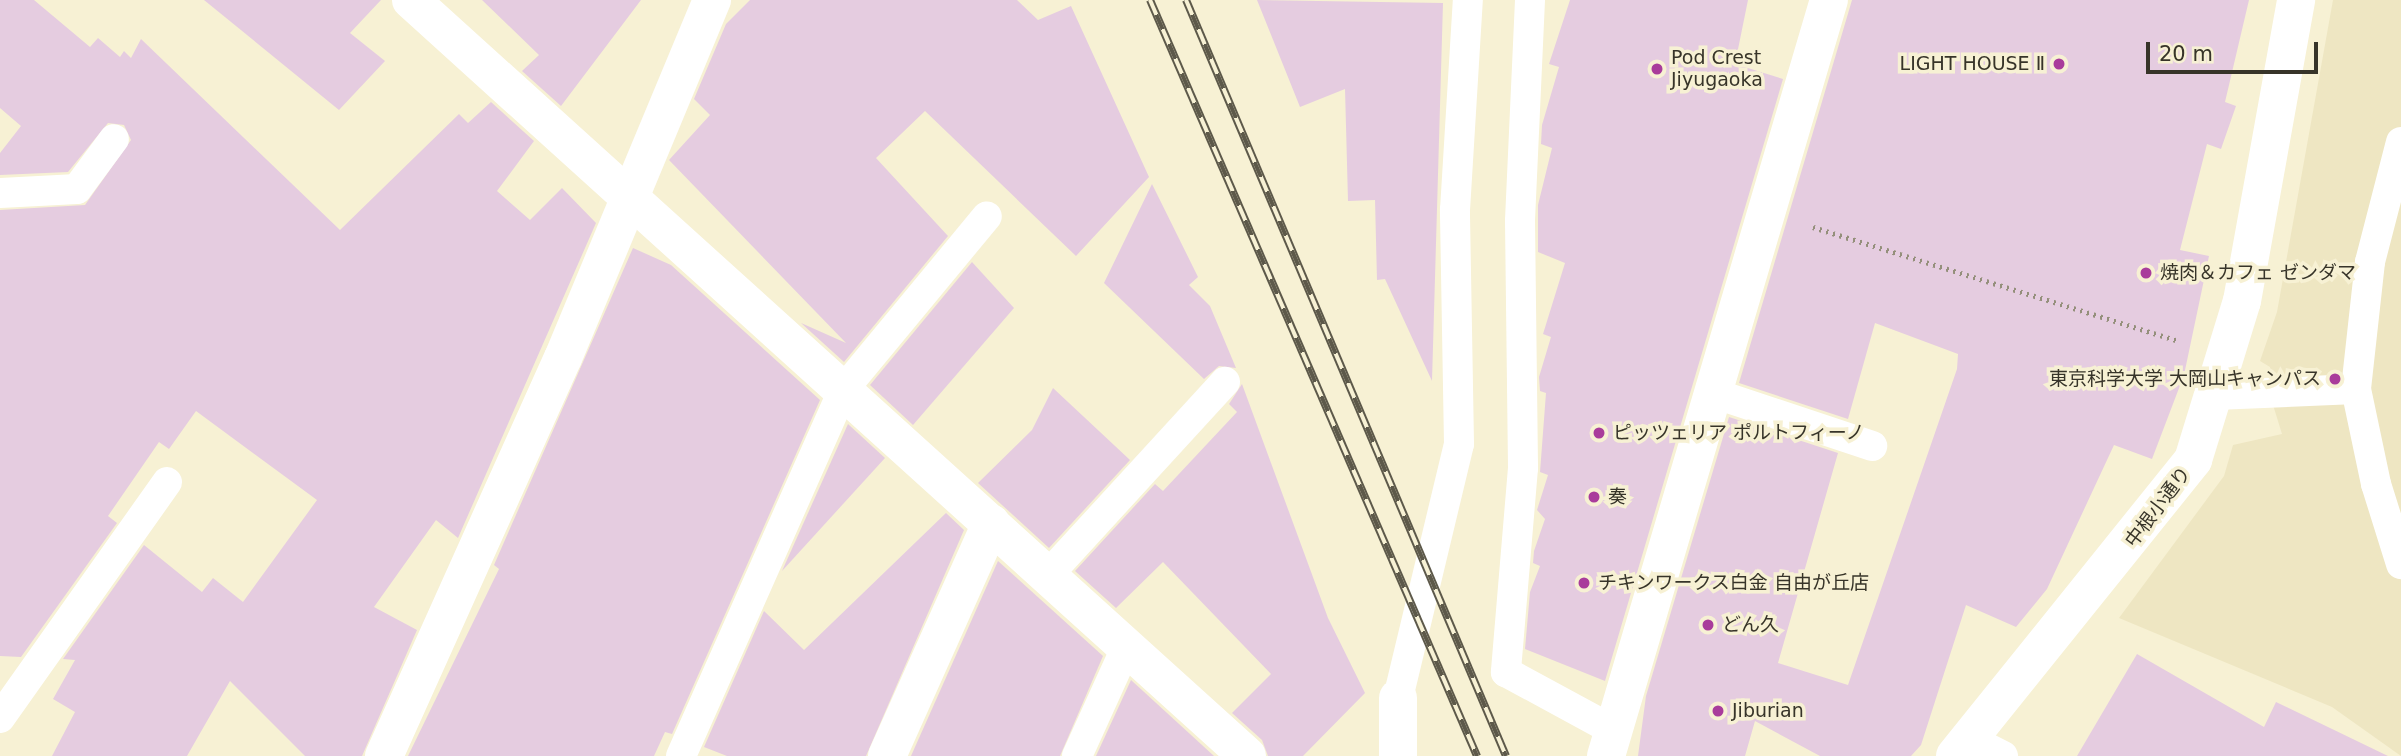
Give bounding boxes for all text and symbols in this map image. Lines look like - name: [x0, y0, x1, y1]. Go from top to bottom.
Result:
- scale bar: [2149, 28, 2320, 72]
- text: 20 m: [2159, 42, 2213, 66]
- place label: Pod Crest Jiyugaoka: [1671, 47, 1763, 91]
- place label: LIGHT HOUSE Ⅱ: [1900, 53, 2045, 75]
- marker: LIGHT HOUSE Ⅱ: [2051, 56, 2067, 72]
- marker: Pod Crest Jiyugaoka: [1649, 61, 1665, 77]
- place label: 焼肉＆カフェ ゼンダマ: [2160, 262, 2356, 284]
- marker: 焼肉＆カフェ ゼンダマ: [2138, 265, 2154, 281]
- place label: 東京科学大学 大岡山キャンパス: [2049, 368, 2321, 390]
- marker: 東京科学大学 大岡山キャンパス: [2327, 371, 2343, 387]
- place label: ピッツェリア ポルトフィーノ: [1613, 422, 1866, 444]
- marker: ピッツェリア ポルトフィーノ: [1591, 425, 1607, 441]
- street label: 中根小通り: [2120, 462, 2196, 552]
- place label: 奏: [1608, 486, 1627, 508]
- marker: 奏: [1586, 489, 1602, 505]
- place label: チキンワークス白金 自由が丘店: [1598, 572, 1870, 594]
- marker: チキンワークス白金 自由が丘店: [1576, 575, 1592, 591]
- place label: どん久: [1722, 614, 1779, 636]
- marker: どん久: [1700, 617, 1716, 633]
- place label: Jiburian: [1732, 700, 1804, 722]
- marker: Jiburian: [1710, 703, 1726, 719]

